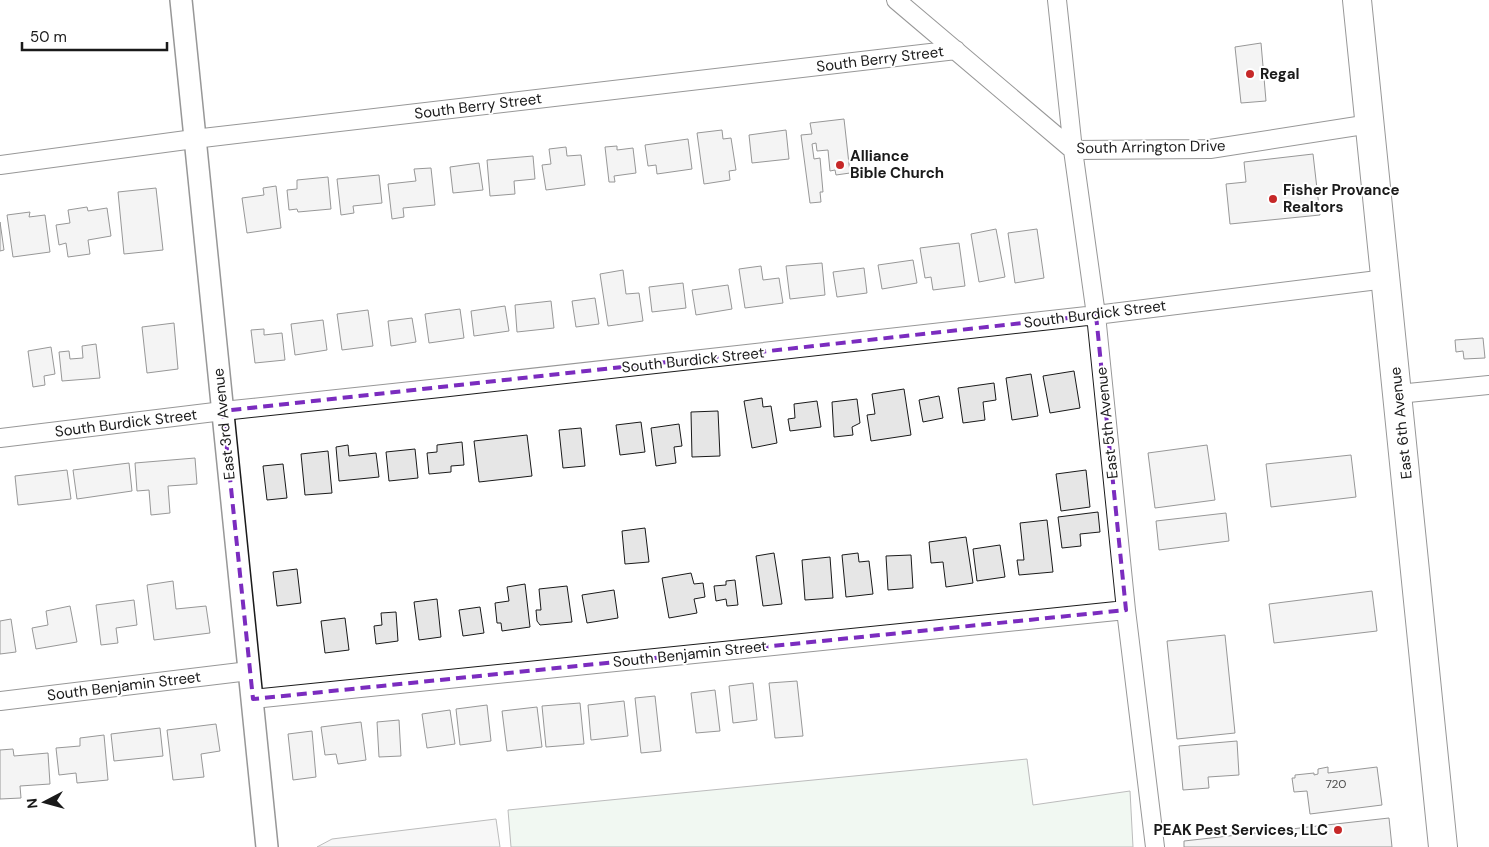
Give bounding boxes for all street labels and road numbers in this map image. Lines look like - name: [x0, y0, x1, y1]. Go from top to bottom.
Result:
- street label: South Berry Street: [815, 41, 945, 77]
- street label: South Berry Street: [413, 88, 543, 124]
- street label: South Arrington Drive: [1076, 136, 1226, 158]
- street label: South Burdick Street: [1023, 295, 1167, 333]
- street label: South Burdick Street: [621, 343, 765, 377]
- street label: East 5th Avenue: [1091, 366, 1123, 480]
- street label: East 6th Avenue: [1385, 366, 1417, 480]
- street label: East 3rd Avenue: [208, 367, 240, 481]
- street label: South Burdick Street: [54, 404, 198, 442]
- street label: South Benjamin Street: [612, 636, 768, 672]
- street label: South Benjamin Street: [46, 667, 202, 705]

